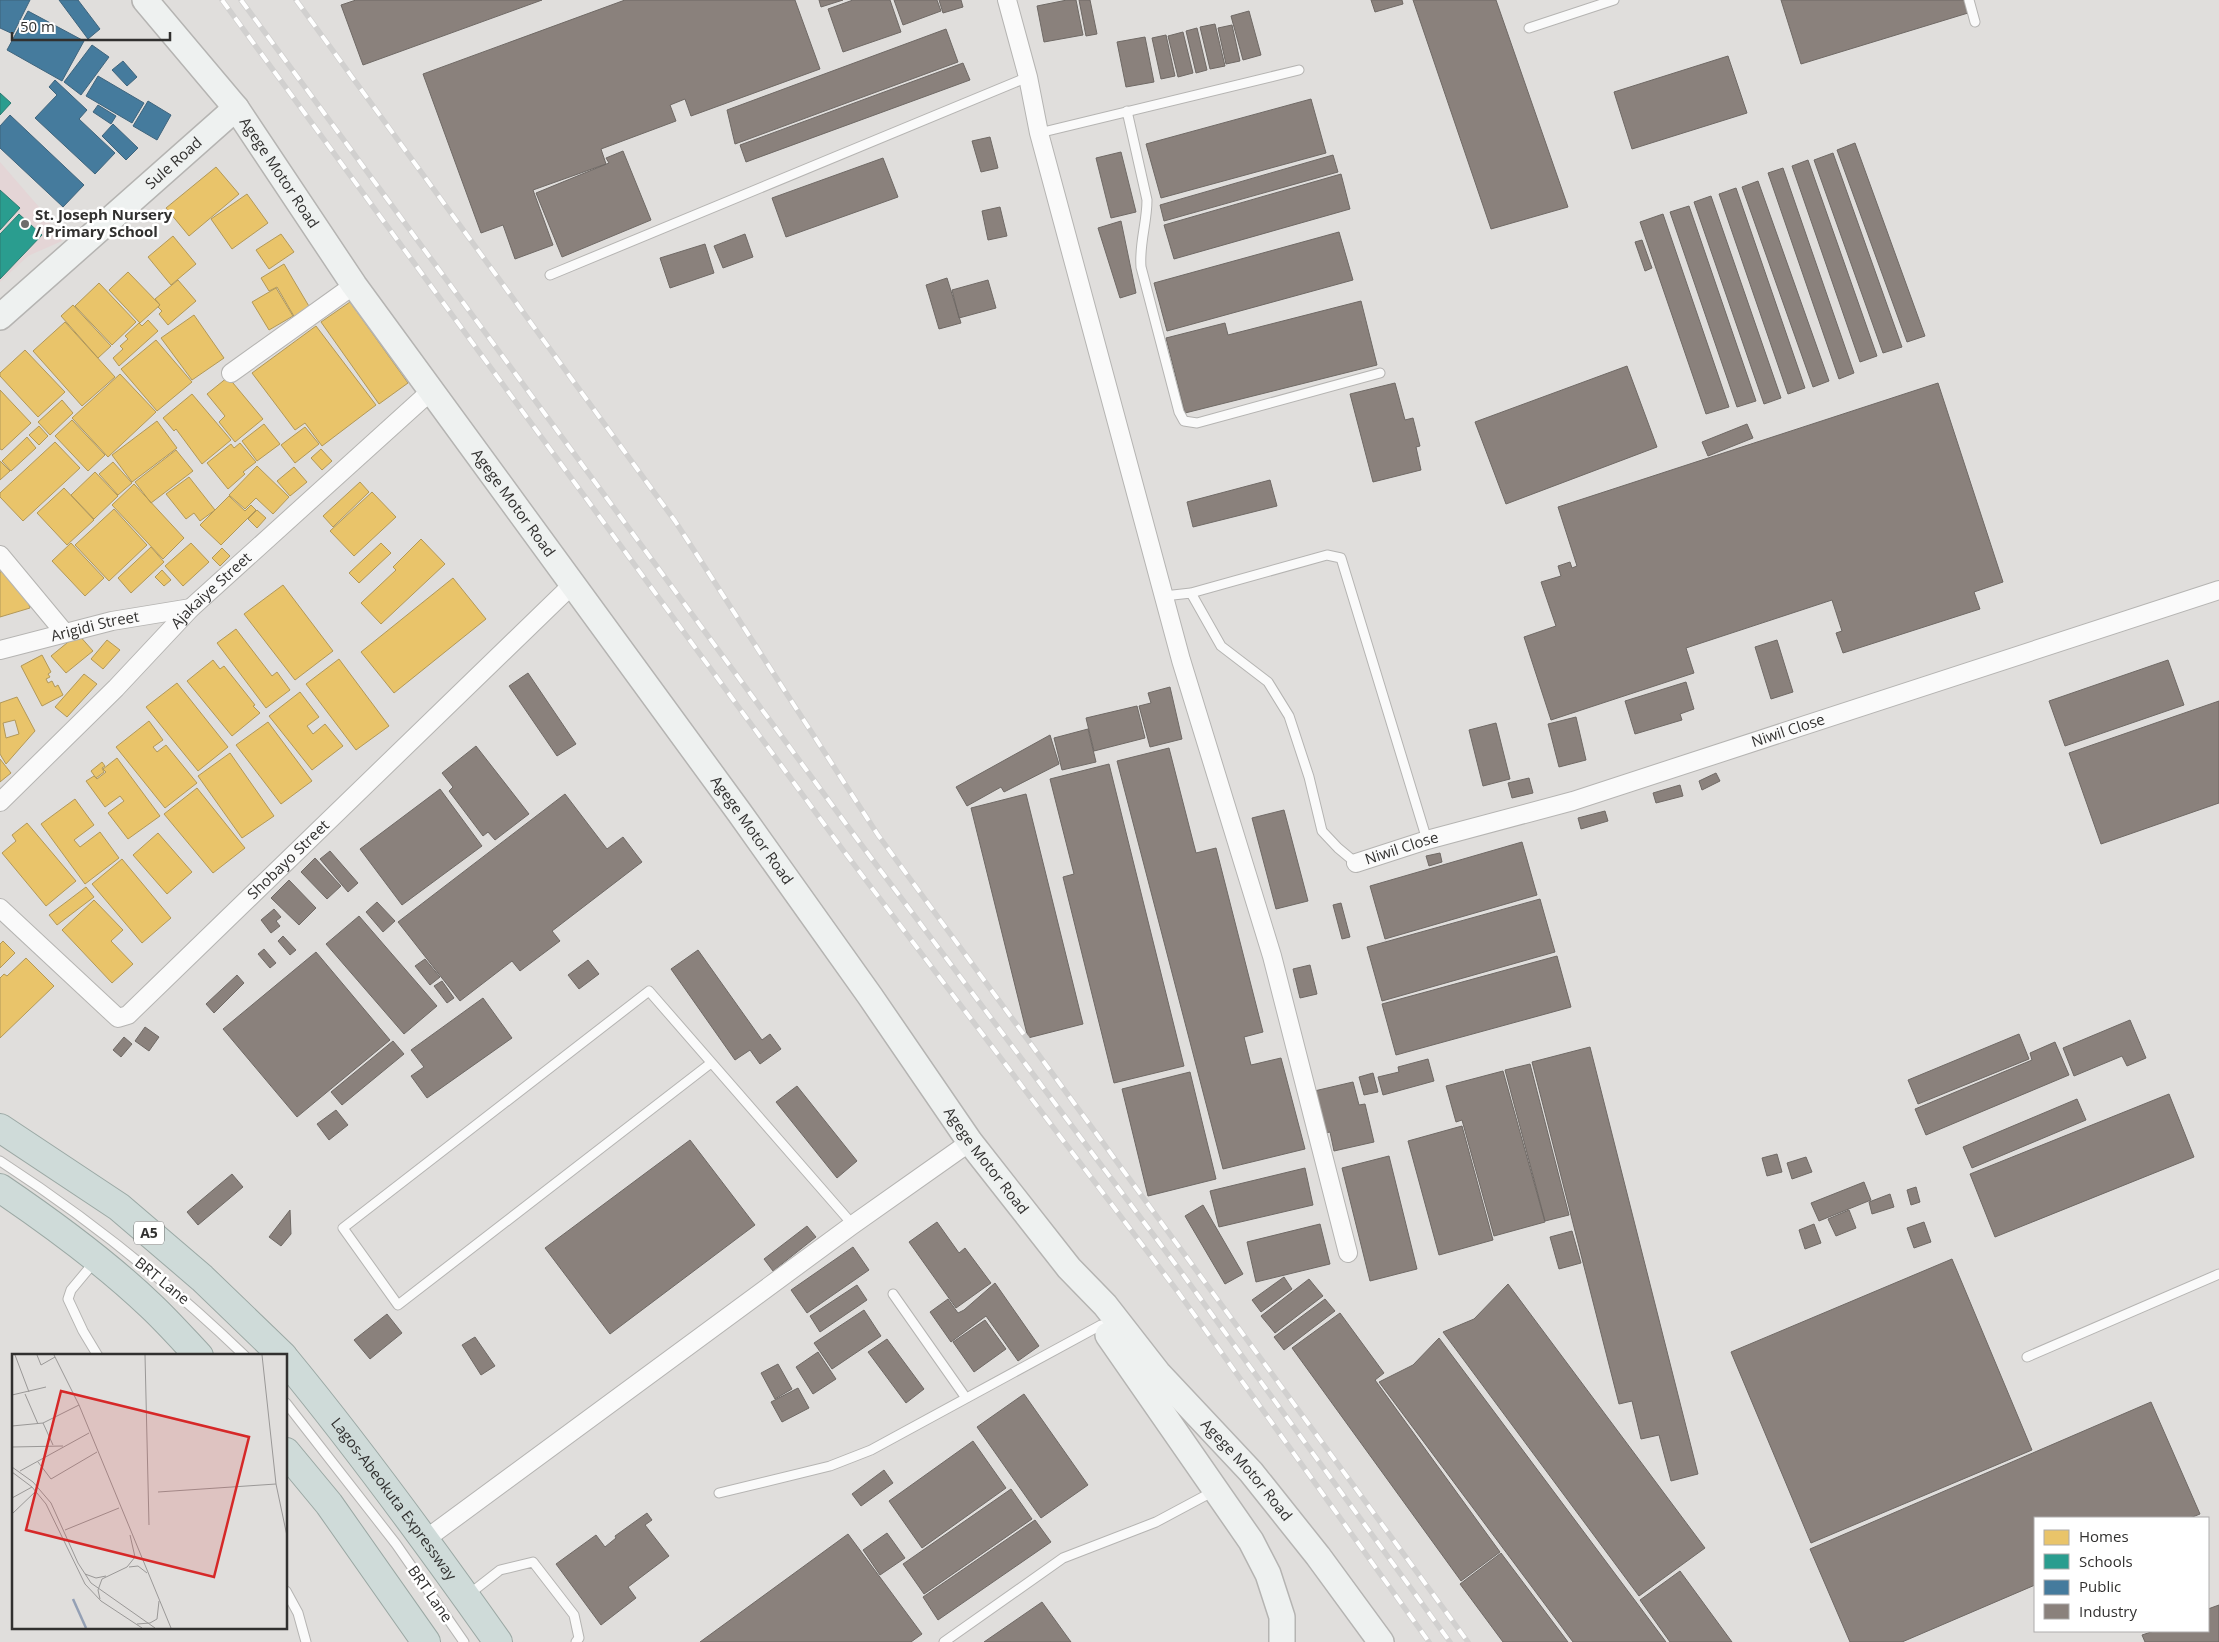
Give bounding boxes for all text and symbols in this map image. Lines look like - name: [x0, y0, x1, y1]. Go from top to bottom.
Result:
- scale bar: [12, 10, 170, 42]
- text: 50 m: [20, 16, 55, 36]
- street label: Agege Motor Road: [236, 113, 324, 232]
- street label: Sule Road: [140, 132, 206, 193]
- place label: St. Joseph Nursery / Primary School: [35, 204, 173, 241]
- marker: St. Joseph Nursery / Primary School: [19, 218, 31, 230]
- street label: Agege Motor Road: [468, 444, 560, 561]
- street label: Ajakaiye Street: [166, 547, 255, 632]
- street label: Arigidi Street: [48, 606, 141, 645]
- street label: Niwil Close: [1748, 708, 1827, 751]
- street label: Agege Motor Road: [707, 771, 798, 888]
- street label: Shobayo Street: [242, 815, 333, 903]
- street label: Niwil Close: [1362, 826, 1440, 868]
- street label: Agege Motor Road: [940, 1103, 1034, 1218]
- road number: A5: [134, 1222, 164, 1244]
- street label: BRT Lane: [131, 1252, 194, 1308]
- inset map: [12, 1354, 288, 1630]
- street label: Lagos-Abeokuta Expressway: [327, 1413, 462, 1584]
- street label: Agege Motor Road: [1197, 1414, 1297, 1525]
- legend: [2034, 1517, 2209, 1632]
- text: Homes: [2079, 1526, 2129, 1546]
- text: Schools: [2079, 1551, 2133, 1571]
- street label: BRT Lane: [404, 1561, 458, 1626]
- text: Public: [2079, 1576, 2121, 1596]
- text: Industry: [2079, 1601, 2137, 1621]

